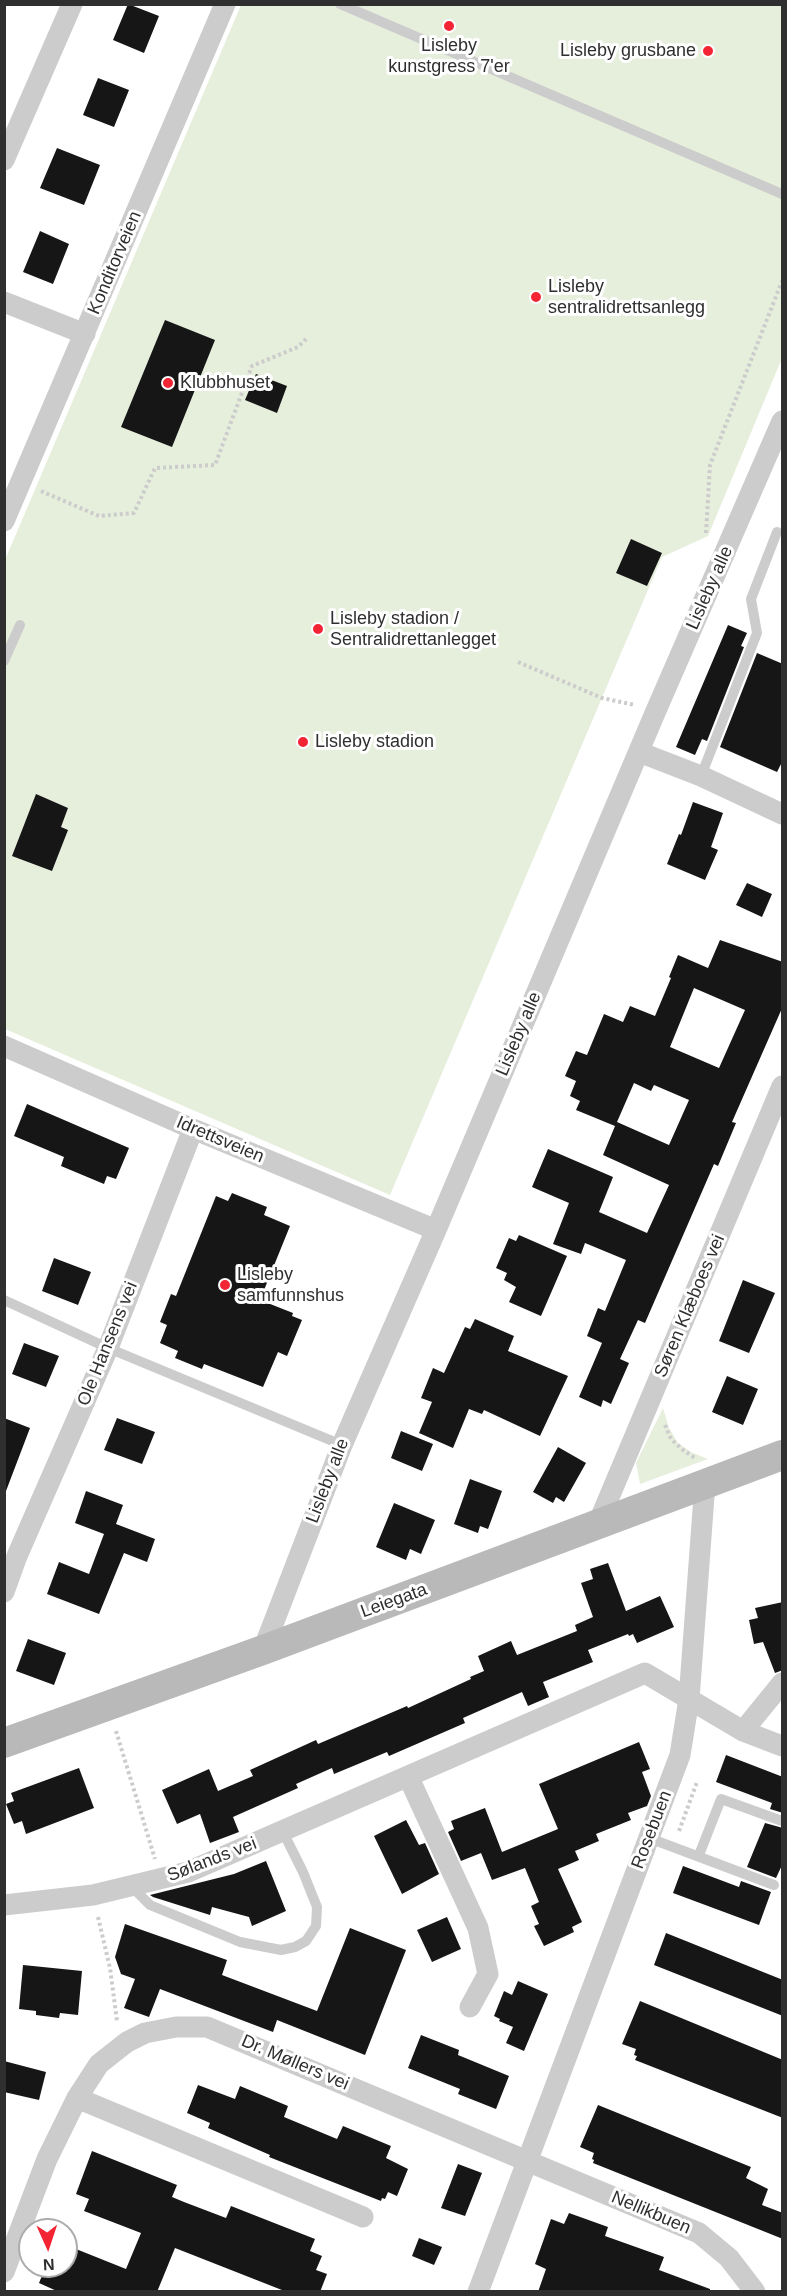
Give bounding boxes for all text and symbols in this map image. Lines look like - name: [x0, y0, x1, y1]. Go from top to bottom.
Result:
- marker: Lisleby kunstgress 7'er: [442, 19, 456, 33]
- place label: Lisleby kunstgress 7'er: [388, 35, 510, 78]
- place label: Lisleby grusbane: [560, 40, 696, 62]
- marker: Lisleby grusbane: [701, 44, 715, 58]
- street label: Konditorveien: [84, 208, 146, 318]
- place label: Lisleby sentralidrettsanlegg: [548, 276, 705, 318]
- marker: Lisleby sentralidrettsanlegg: [529, 290, 543, 304]
- place label: Klubbhuset: [180, 372, 270, 394]
- marker: Klubbhuset: [161, 376, 175, 390]
- street label: Lisleby alle: [682, 543, 738, 633]
- place label: Lisleby stadion / Sentralidrettanlegget: [330, 608, 496, 650]
- marker: Lisleby stadion / Sentralidrettanlegget: [311, 622, 325, 636]
- place label: Lisleby stadion: [315, 731, 434, 753]
- marker: Lisleby stadion: [296, 735, 310, 749]
- street label: Lisleby alle: [492, 989, 546, 1079]
- street label: Idrettsveien: [173, 1112, 267, 1168]
- street label: Søren Klæboes vei: [650, 1231, 730, 1381]
- place label: Lisleby samfunnshus: [237, 1264, 344, 1306]
- marker: Lisleby samfunnshus: [218, 1278, 232, 1292]
- street label: Ole Hansens vei: [73, 1279, 143, 1409]
- street label: Lisleby alle: [302, 1436, 354, 1526]
- street label: Leiegata: [358, 1579, 430, 1623]
- street label: Rosebuen: [627, 1788, 677, 1872]
- street label: Sølands vei: [164, 1833, 260, 1887]
- street label: Dr. Møllers vei: [238, 2031, 352, 2095]
- street label: Nellikbuen: [608, 2187, 694, 2239]
- north arrow: [18, 2218, 78, 2278]
- text: N: [43, 2256, 55, 2273]

